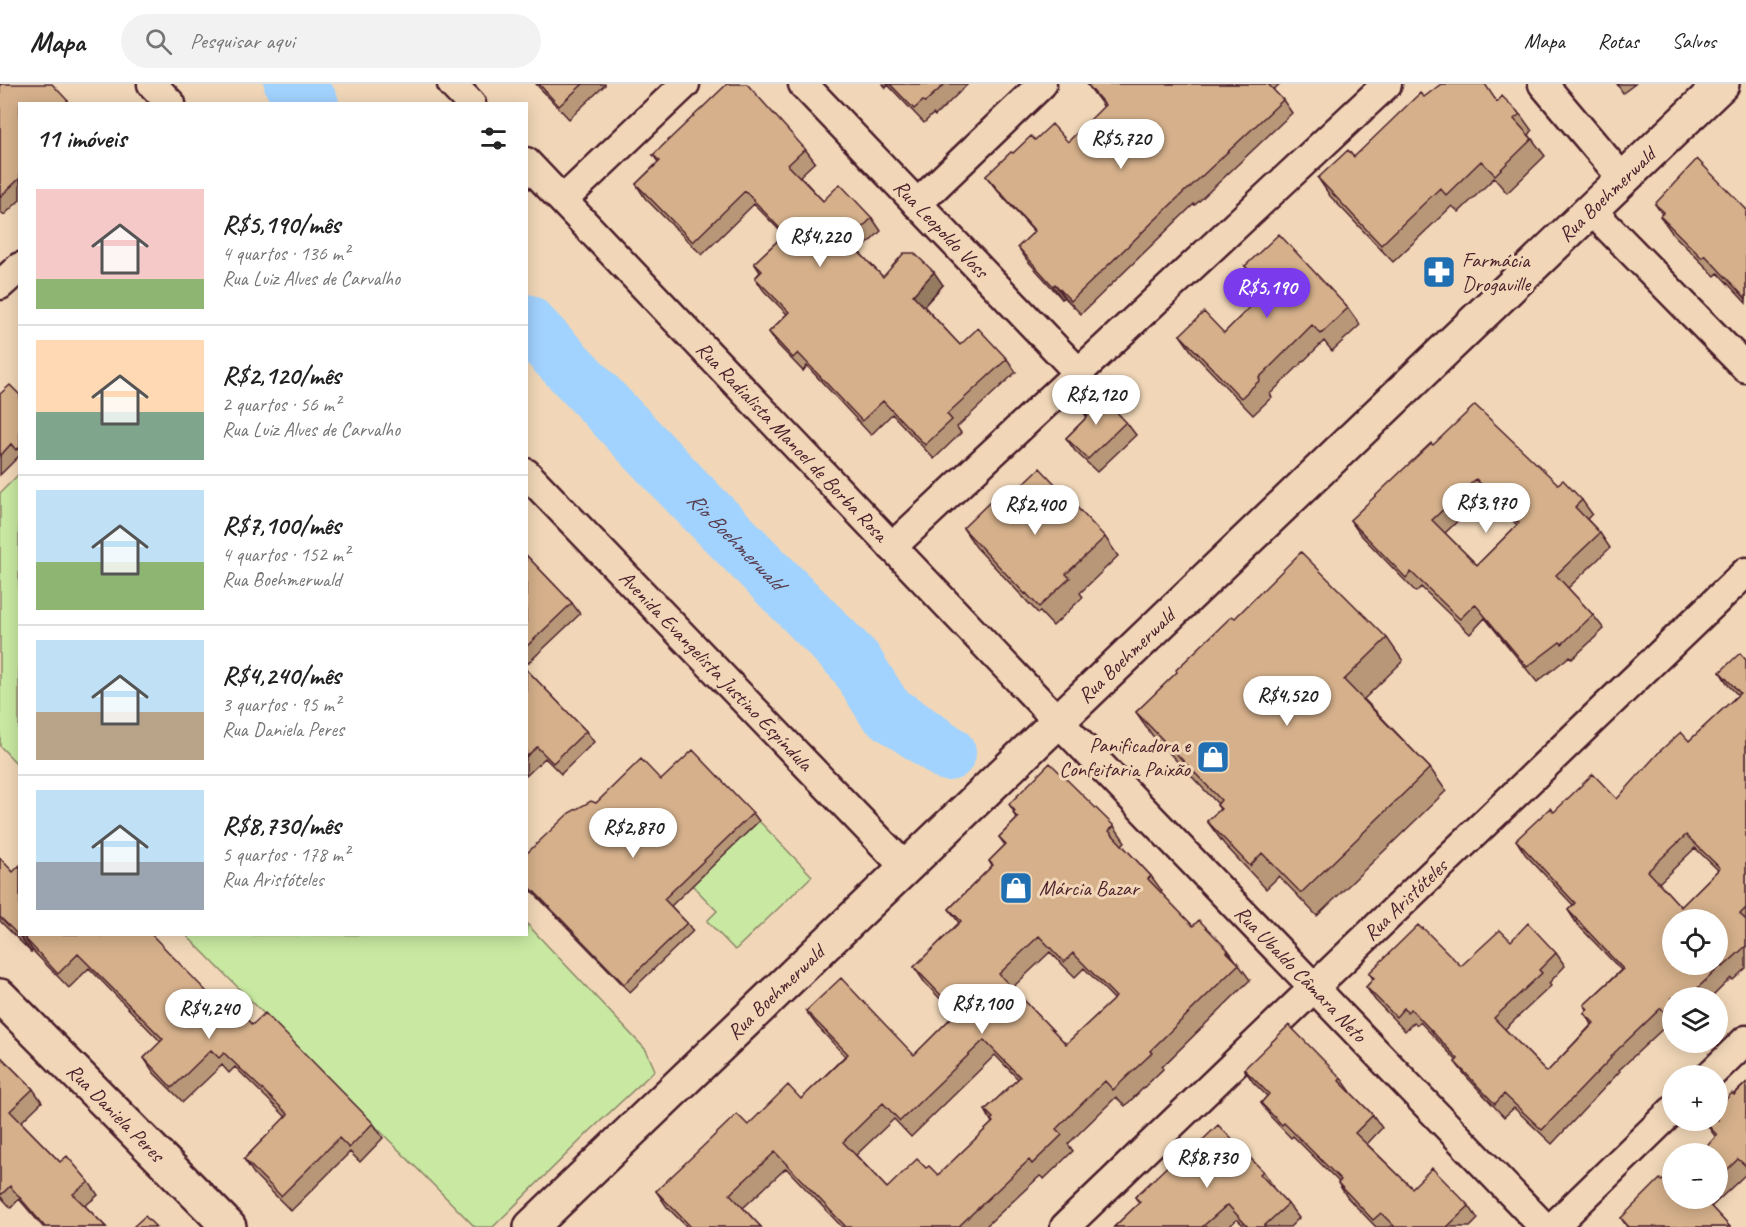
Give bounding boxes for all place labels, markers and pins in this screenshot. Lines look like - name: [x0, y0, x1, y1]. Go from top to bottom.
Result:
- pin: R$5,720: [1066, 119, 1176, 170]
- pin: R$4,220: [765, 217, 875, 268]
- place label: Farmácia Drogaville: [1462, 247, 1532, 297]
- pharmacy icon: Farmácia Drogaville: [1421, 254, 1457, 290]
- pin: R$5,190: [1212, 268, 1322, 319]
- pin: R$2,120: [1041, 375, 1151, 426]
- pin: R$3,970: [1431, 483, 1541, 534]
- pin: R$2,400: [980, 485, 1090, 536]
- pin: R$4,520: [1232, 676, 1342, 727]
- place label: Panificadora e Confeitaria Paixão: [1059, 732, 1192, 782]
- shop icon: Panificadora e Confeitaria Paixão: [1195, 739, 1231, 775]
- pin: R$2,870: [578, 808, 688, 859]
- shop icon: Márcia Bazar: [998, 870, 1034, 906]
- place label: Márcia Bazar: [1039, 875, 1141, 901]
- pin: R$7,100: [927, 984, 1037, 1035]
- pin: R$4,240: [154, 989, 264, 1040]
- pin: R$8,730: [1152, 1138, 1262, 1189]

